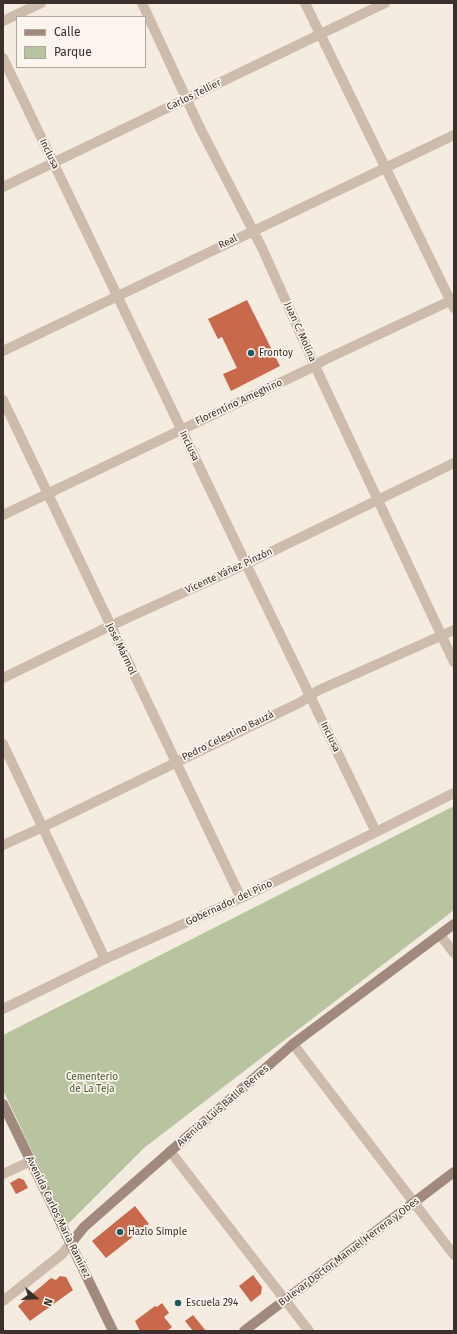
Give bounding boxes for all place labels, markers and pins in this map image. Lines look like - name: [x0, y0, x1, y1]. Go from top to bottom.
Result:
- place label: Frontoy: [259, 347, 293, 359]
- marker: Frontoy: [246, 348, 256, 358]
- place label: Hazlo Simple: [128, 1226, 187, 1238]
- marker: Hazlo Simple: [115, 1227, 125, 1237]
- place label: Escuela 294: [186, 1297, 238, 1309]
- marker: Escuela 294: [173, 1298, 183, 1308]

